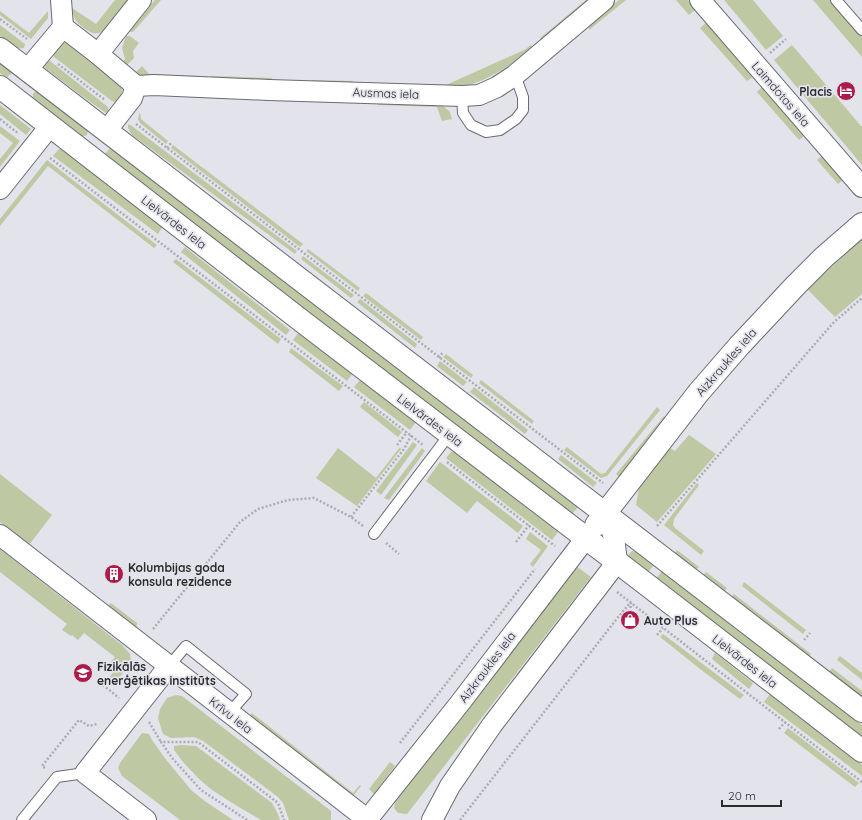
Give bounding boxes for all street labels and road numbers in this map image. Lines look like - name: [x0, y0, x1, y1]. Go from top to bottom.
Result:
- street label: Laimdotas iela: [749, 58, 813, 130]
- street label: Ausmas iela: [352, 84, 420, 102]
- street label: Lielvārdes iela: [138, 192, 210, 252]
- street label: Aizkraukles iela: [692, 325, 760, 399]
- street label: Lielvārdes iela: [394, 390, 466, 450]
- street label: Aizkraukles iela: [455, 629, 519, 705]
- street label: Lielvārdes iela: [709, 631, 781, 691]
- street label: Krīvu iela: [206, 693, 256, 737]

